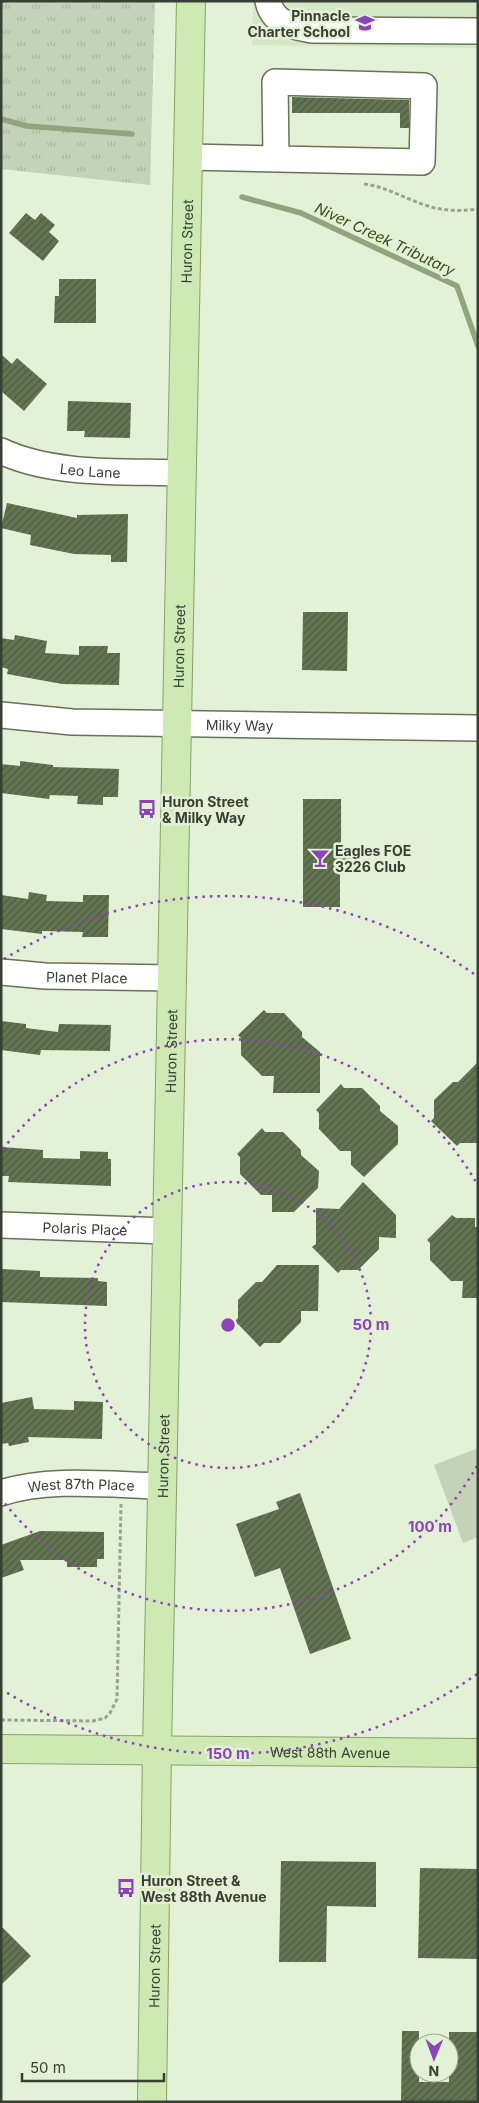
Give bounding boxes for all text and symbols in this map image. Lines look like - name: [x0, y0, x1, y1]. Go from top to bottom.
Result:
- place label: Pinnacle Charter School: [247, 7, 350, 40]
- school or university icon: Pinnacle Charter School: [354, 12, 376, 34]
- water label: Niver Creek Tributary: [312, 198, 459, 280]
- street label: Huron Street: [177, 199, 196, 283]
- street label: Leo Lane: [59, 459, 121, 480]
- street label: Huron Street: [169, 604, 188, 688]
- street label: Milky Way: [206, 715, 274, 733]
- place label: Huron Street & Milky Way: [162, 793, 249, 826]
- bus stop icon: Huron Street & Milky Way: [136, 798, 158, 820]
- place label: Eagles FOE 3226 Club: [335, 842, 411, 875]
- bar icon: Eagles FOE 3226 Club: [309, 847, 331, 869]
- street label: Planet Place: [46, 968, 128, 986]
- street label: Huron Street: [161, 1009, 180, 1093]
- street label: Polaris Place: [42, 1218, 128, 1238]
- text: 50 m: [353, 1315, 389, 1334]
- centre of rings: [219, 1316, 237, 1334]
- street label: Huron Street: [153, 1414, 172, 1498]
- street label: West 87th Place: [27, 1475, 135, 1495]
- text: 100 m: [408, 1517, 452, 1536]
- street label: West 88th Avenue: [270, 1743, 390, 1761]
- text: 150 m: [206, 1744, 250, 1763]
- place label: Huron Street & West 88th Avenue: [141, 1872, 267, 1905]
- bus stop icon: Huron Street & West 88th Avenue: [115, 1877, 137, 1899]
- street label: Huron Street: [145, 1924, 163, 2008]
- north arrow: [409, 2033, 459, 2083]
- scale bar: [22, 2050, 165, 2082]
- text: 50 m: [30, 2058, 66, 2077]
- text: N: [428, 2063, 439, 2080]

